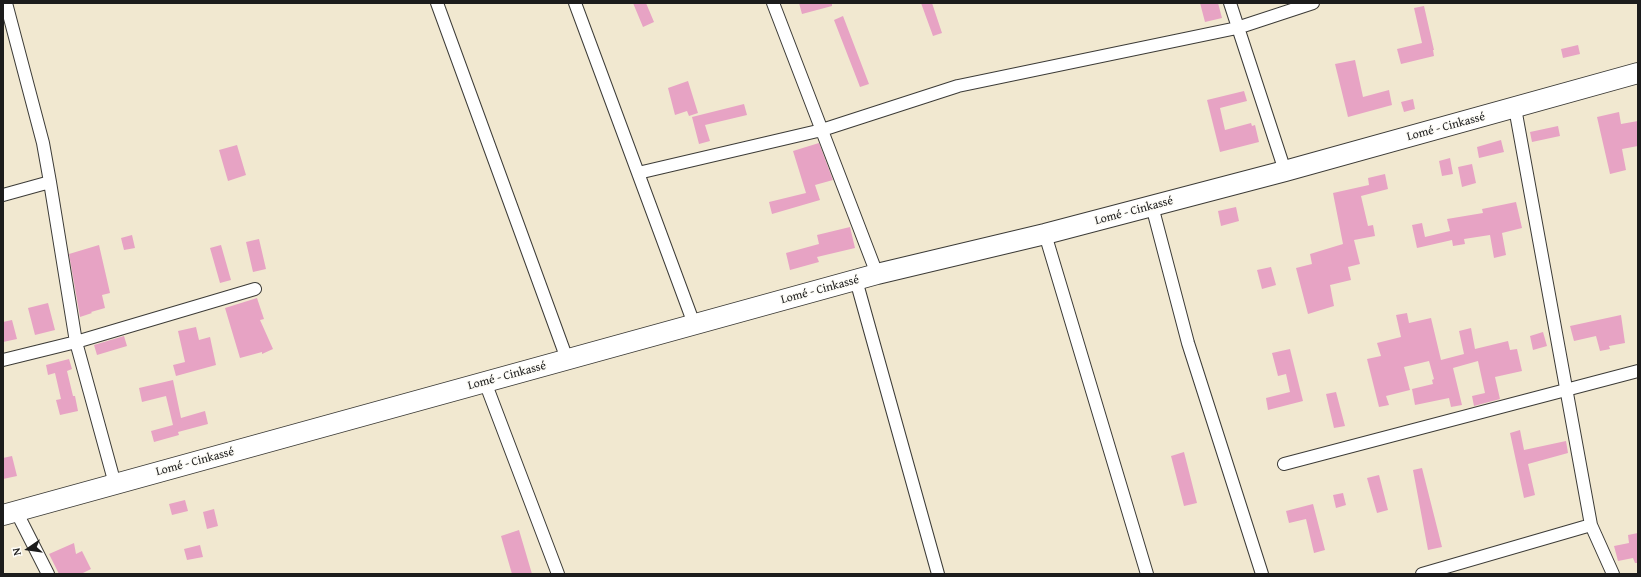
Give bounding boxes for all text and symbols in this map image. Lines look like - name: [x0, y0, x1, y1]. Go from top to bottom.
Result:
- street label: Lomé - Cinkassé: [1405, 110, 1487, 144]
- street label: Lomé - Cinkassé: [1093, 194, 1175, 228]
- street label: Lomé - Cinkassé: [779, 273, 861, 307]
- street label: Lomé - Cinkassé: [466, 359, 548, 393]
- street label: Lomé - Cinkassé: [154, 445, 236, 479]
- north arrow: [8, 529, 48, 569]
- text: N: [8, 546, 25, 557]

